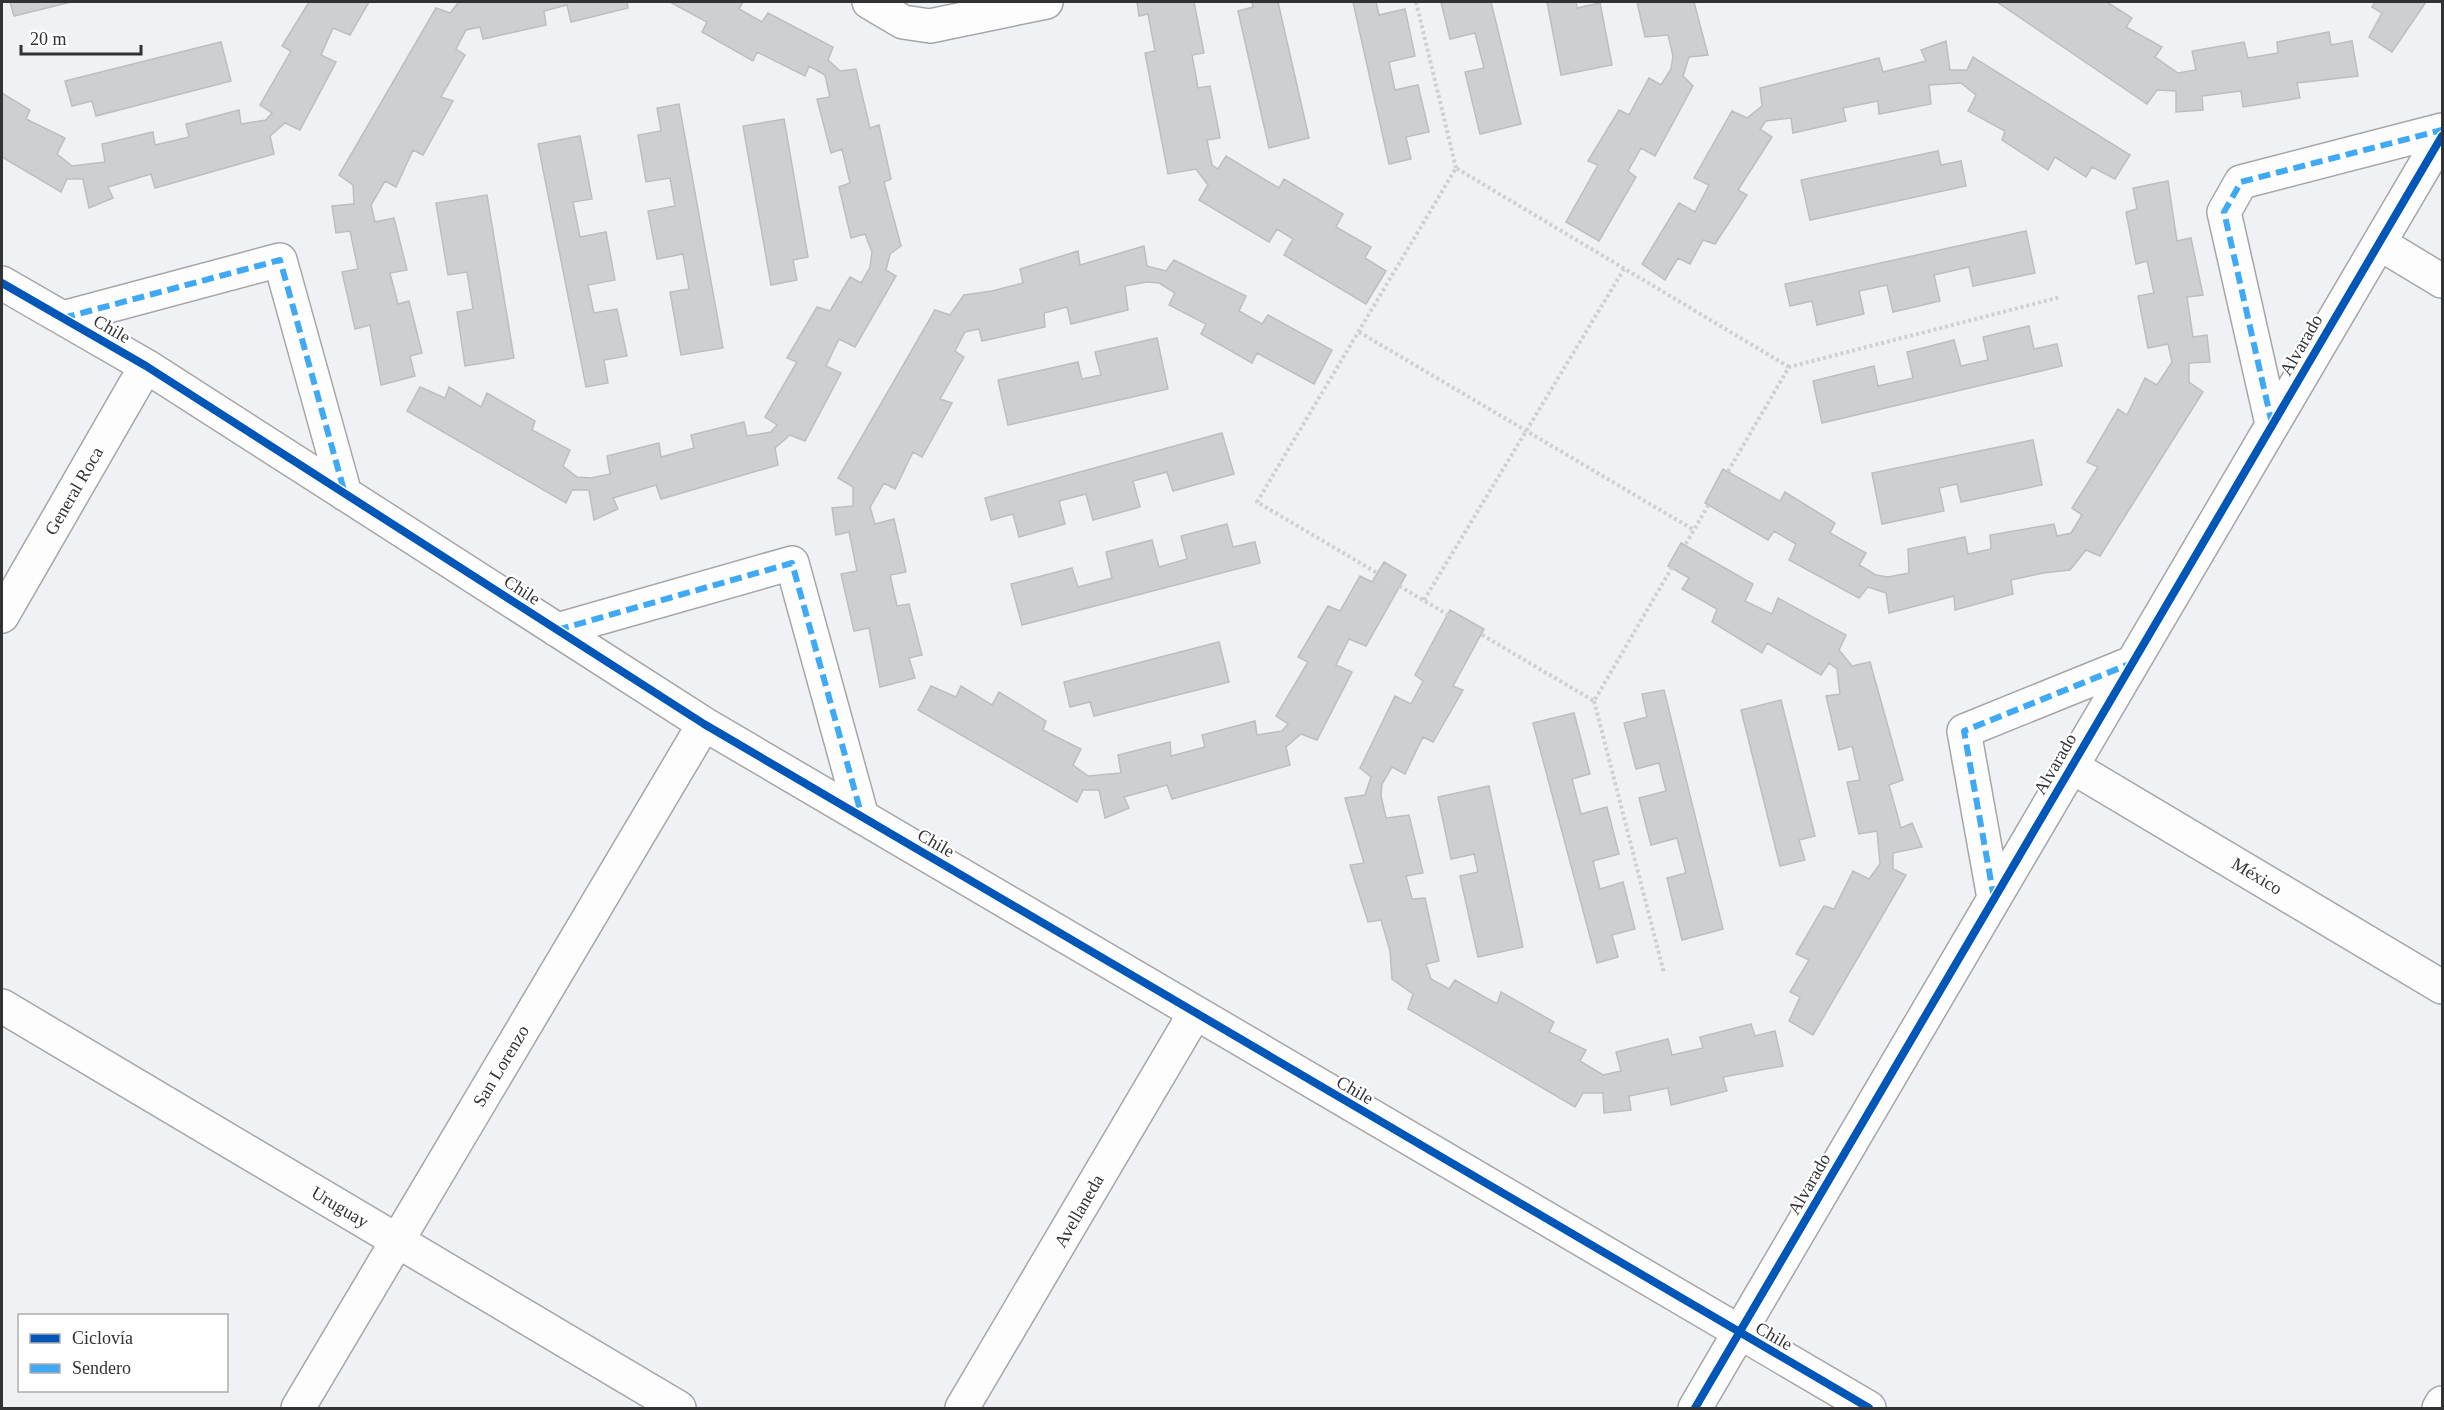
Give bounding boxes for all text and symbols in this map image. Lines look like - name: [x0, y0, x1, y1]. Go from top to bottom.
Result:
- scale bar: [21, 18, 141, 56]
- text: 20 m: [30, 29, 67, 49]
- street label: Chile: [90, 311, 134, 347]
- street label: Alvarado: [2276, 311, 2326, 379]
- street label: General Roca: [41, 443, 107, 539]
- street label: Chile: [500, 571, 544, 609]
- street label: Alvarado: [2030, 730, 2080, 798]
- street label: Chile: [914, 825, 958, 861]
- street label: México: [2228, 853, 2286, 899]
- street label: San Lorenzo: [469, 1022, 533, 1110]
- street label: Chile: [1333, 1072, 1377, 1108]
- street label: Alvarado: [1784, 1150, 1834, 1218]
- street label: Avellaneda: [1050, 1171, 1108, 1251]
- street label: Uruguay: [308, 1182, 372, 1232]
- legend: [18, 1314, 228, 1392]
- street label: Chile: [1752, 1318, 1796, 1354]
- text: Ciclovía: [72, 1328, 133, 1348]
- text: Sendero: [72, 1358, 131, 1378]

